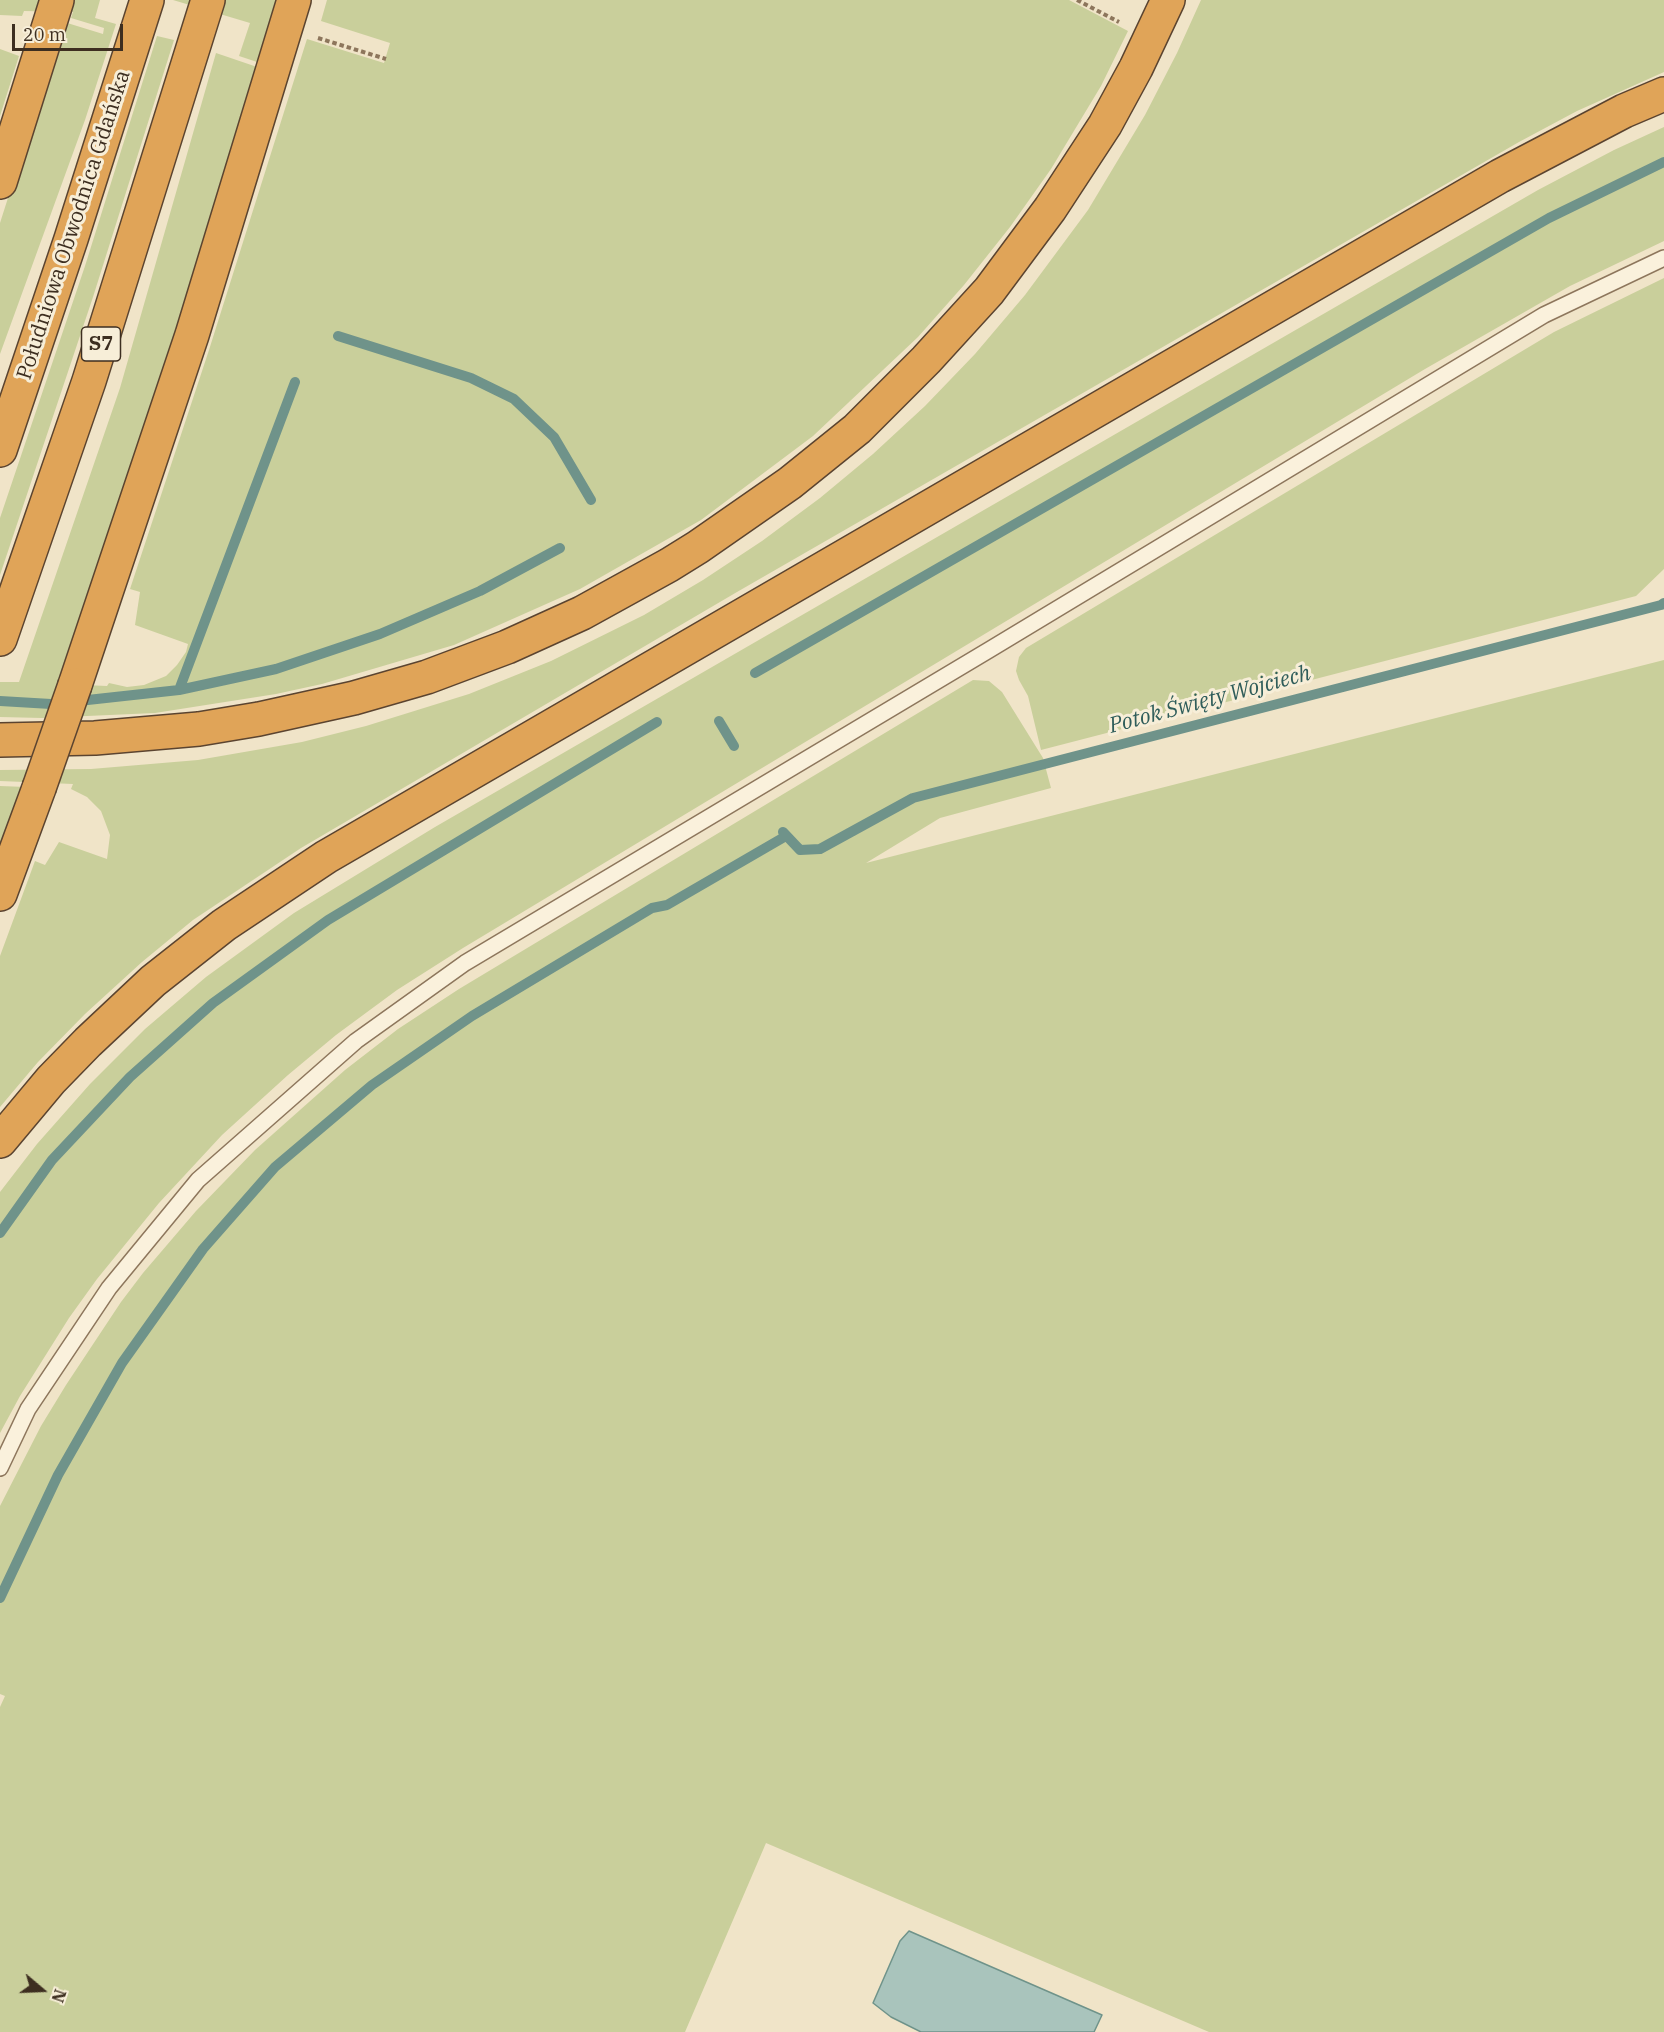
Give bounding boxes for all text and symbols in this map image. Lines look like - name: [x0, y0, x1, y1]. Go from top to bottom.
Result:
- scale bar: [15, 12, 126, 50]
- text: 20 m: [23, 23, 66, 46]
- street label: Południowa Obwodnica Gdańska: [12, 67, 136, 383]
- road number: S7: [82, 327, 120, 361]
- water label: Potok Święty Wojciech: [1106, 660, 1314, 740]
- north arrow: [12, 1960, 72, 2020]
- text: N: [48, 1987, 71, 2005]

